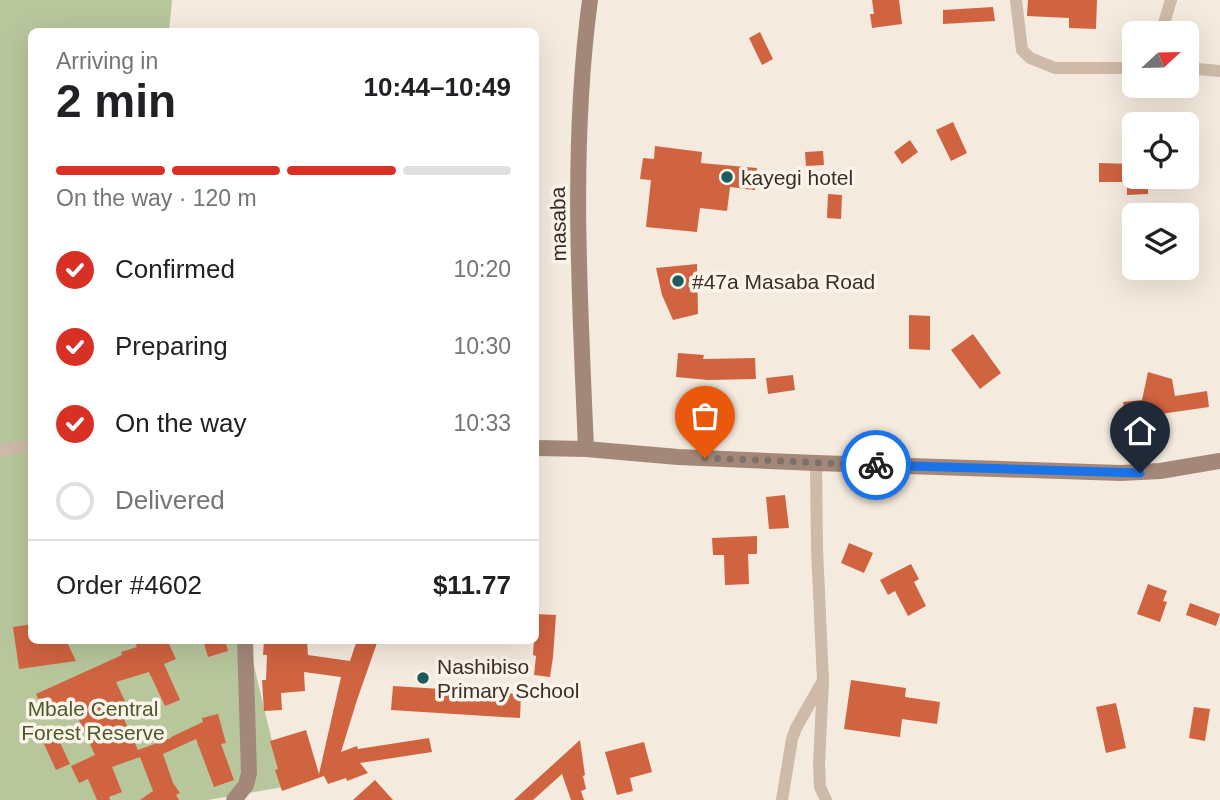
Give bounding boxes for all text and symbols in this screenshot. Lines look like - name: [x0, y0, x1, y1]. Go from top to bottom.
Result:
- north arrow: [1122, 21, 1199, 98]
- map controls: [1122, 21, 1199, 280]
- text: Arriving in: [56, 48, 158, 74]
- text: 10:44–10:49: [364, 72, 511, 102]
- text: 2 min: [56, 75, 176, 127]
- button: locate: [1122, 112, 1199, 189]
- place label: kayegi hotel: [741, 166, 853, 189]
- marker: kayegi hotel: [719, 169, 735, 185]
- text: On the way · 120 m: [56, 185, 257, 211]
- street label: masaba: [546, 186, 570, 262]
- button: layers: [1122, 203, 1199, 280]
- icon: check: [56, 251, 94, 289]
- text: Confirmed: [115, 254, 235, 284]
- text: 10:20: [453, 256, 511, 282]
- place label: #47a Masaba Road: [692, 270, 875, 293]
- marker: #47a Masaba Road: [670, 273, 686, 289]
- icon: check: [56, 328, 94, 366]
- text: Preparing: [115, 331, 228, 361]
- text: 10:30: [453, 333, 511, 359]
- pin: [675, 386, 735, 458]
- icon: bag: [686, 397, 724, 435]
- pin: [1110, 401, 1170, 473]
- icon: check: [56, 405, 94, 443]
- text: On the way: [115, 408, 247, 438]
- text: 10:33: [453, 410, 511, 436]
- icon: home: [1121, 412, 1159, 450]
- courier: [841, 430, 911, 500]
- icon: bike: [857, 446, 895, 484]
- text: Delivered: [115, 485, 225, 515]
- text: Order #4602: [56, 570, 202, 600]
- text: $11.77: [433, 570, 511, 600]
- place label: Nashibiso Primary School: [437, 655, 579, 702]
- marker: Nashibiso Primary School: [415, 670, 431, 686]
- park label: Mbale Central Forest Reserve: [21, 697, 165, 744]

